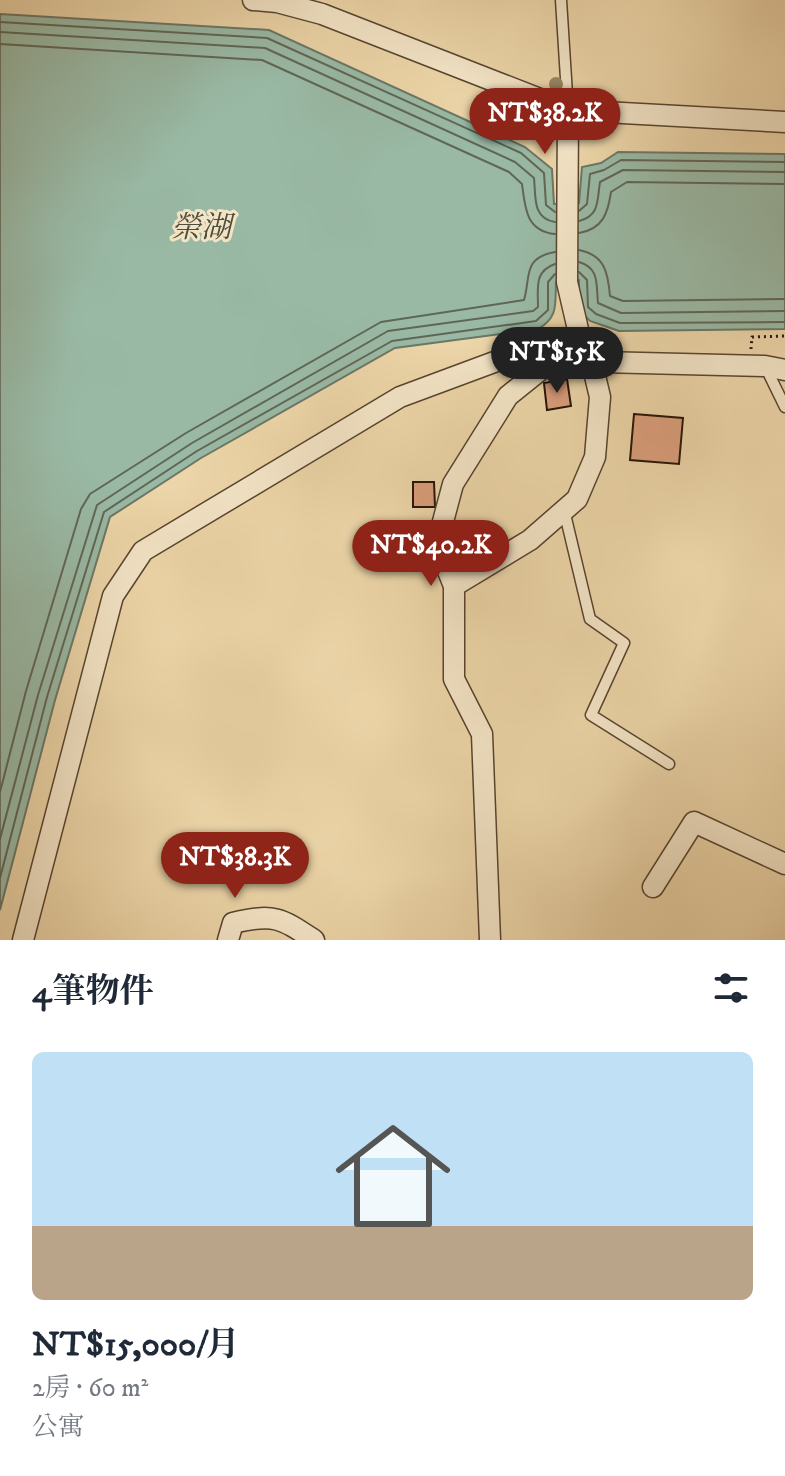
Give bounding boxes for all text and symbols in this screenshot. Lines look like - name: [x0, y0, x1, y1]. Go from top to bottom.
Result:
- pin: NT$38.2K: [462, 88, 628, 156]
- text: NT$38.2K: [487, 97, 603, 130]
- water label: 榮湖: [171, 210, 236, 247]
- pin: NT$15K: [492, 327, 622, 395]
- text: NT$15K: [509, 336, 605, 369]
- pin: NT$40.2K: [348, 520, 514, 588]
- text: NT$40.2K: [370, 529, 492, 562]
- pin: NT$38.3K: [152, 832, 318, 900]
- text: NT$38.3K: [179, 841, 291, 874]
- icon: filters: [709, 966, 753, 1010]
- text: 4筆物件: [32, 971, 154, 1013]
- icon: home: [321, 1104, 465, 1248]
- text: NT$15,000/月: [32, 1324, 240, 1366]
- text: 2房 · 60 m²: [32, 1372, 148, 1405]
- text: 公寓: [32, 1411, 84, 1444]

